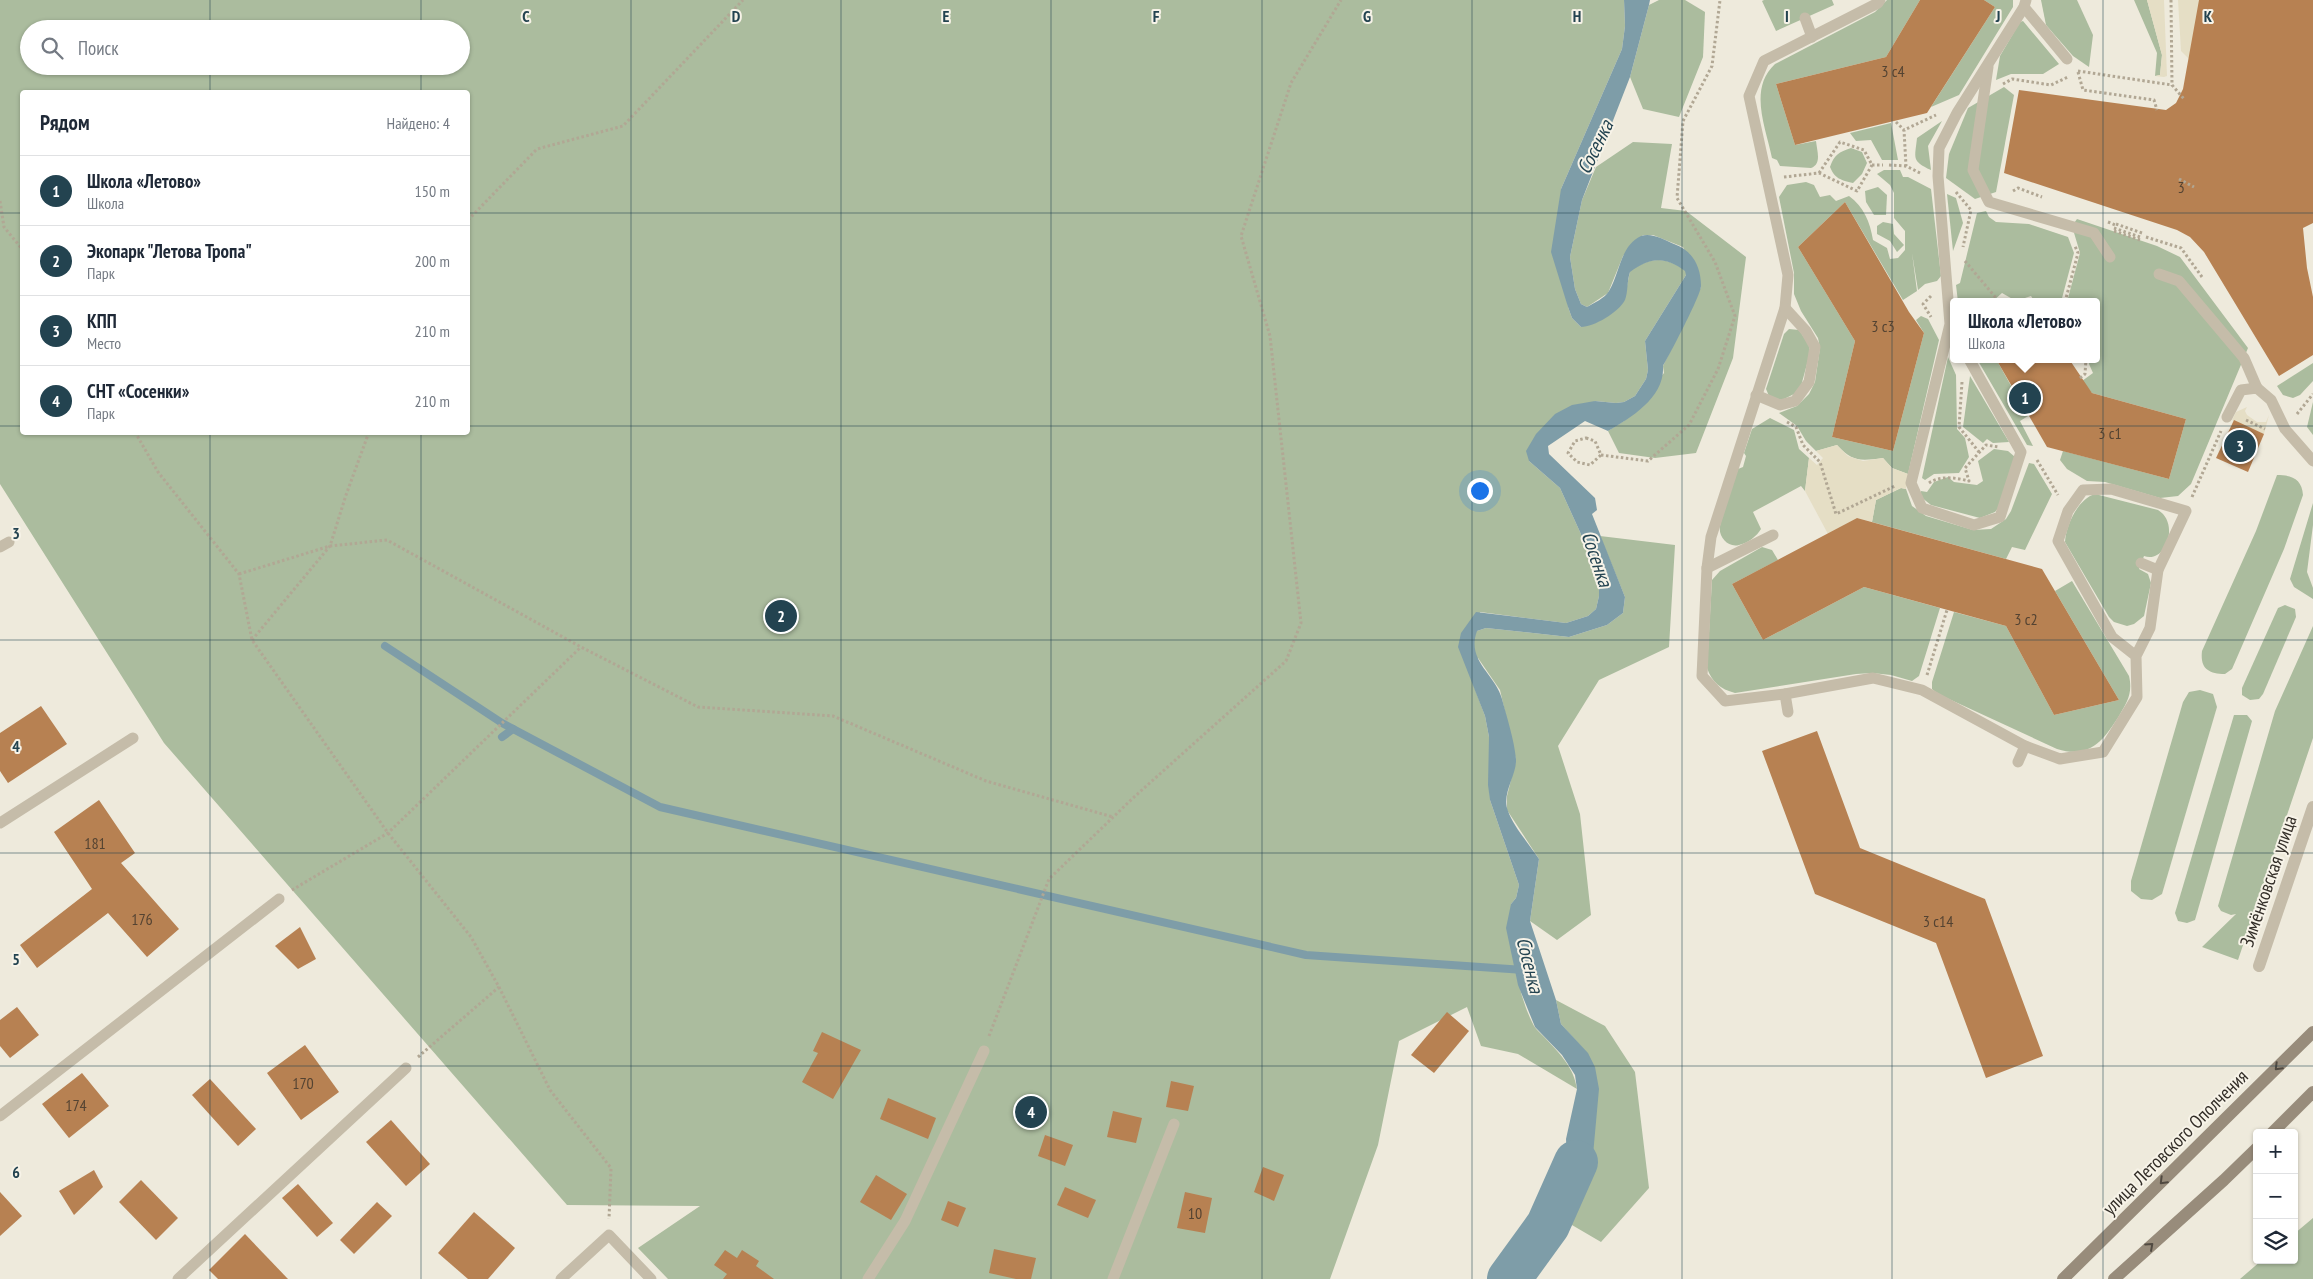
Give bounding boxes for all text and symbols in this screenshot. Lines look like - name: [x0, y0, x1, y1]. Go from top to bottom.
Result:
- text: C: [522, 6, 530, 26]
- text: D: [732, 6, 741, 26]
- text: E: [943, 6, 950, 26]
- text: F: [1153, 6, 1160, 26]
- text: G: [1363, 6, 1371, 26]
- text: H: [1573, 6, 1581, 26]
- text: I: [1785, 6, 1789, 26]
- text: J: [1995, 6, 2000, 26]
- text: K: [2204, 6, 2213, 26]
- search box: [20, 20, 470, 75]
- icon: search: [38, 34, 66, 62]
- text: Поиск: [78, 36, 119, 60]
- house number: 3 с4: [1881, 61, 1905, 81]
- text: Рядом: [40, 109, 90, 136]
- text: Найдено: 4: [387, 113, 450, 133]
- water label: Сосенка: [1571, 115, 1620, 178]
- text: Школа «Летово»: [87, 169, 201, 193]
- house number: 3: [2177, 177, 2185, 197]
- text: 1: [52, 181, 60, 201]
- text: 150 m: [415, 181, 450, 201]
- text: Школа: [87, 193, 124, 213]
- text: Экопарк "Летова Тропа": [87, 239, 252, 263]
- text: 2: [52, 251, 60, 271]
- text: 200 m: [415, 251, 450, 271]
- text: Парк: [87, 263, 115, 283]
- popup: [1950, 298, 2100, 363]
- text: КПП: [87, 309, 117, 333]
- text: Школа «Летово»: [1968, 309, 2082, 333]
- house number: 3 с3: [1871, 316, 1895, 336]
- text: 3: [52, 321, 60, 341]
- text: 210 m: [415, 321, 450, 341]
- text: Место: [87, 333, 121, 353]
- text: Школа: [1968, 333, 2005, 353]
- text: СНТ «Сосенки»: [87, 379, 189, 403]
- pin: 1: [2009, 379, 2041, 417]
- text: 4: [52, 391, 60, 411]
- text: 210 m: [415, 391, 450, 411]
- text: Парк: [87, 403, 115, 423]
- house number: 3 с1: [2098, 423, 2122, 443]
- pin: 3: [2224, 427, 2256, 465]
- your location: [1467, 478, 1493, 504]
- text: 3: [12, 523, 20, 543]
- water label: Сосенка: [1575, 528, 1619, 591]
- pin: 2: [765, 597, 797, 635]
- house number: 3 с2: [2014, 609, 2038, 629]
- text: 4: [12, 736, 20, 756]
- street label: Зимёнковская улица: [2234, 812, 2302, 950]
- house number: 181: [84, 833, 106, 853]
- house number: 176: [131, 909, 153, 929]
- house number: 3 с14: [1923, 911, 1953, 931]
- water label: Сосенка: [1511, 934, 1550, 997]
- text: 5: [12, 949, 20, 969]
- one-way arrow: [2275, 1061, 2284, 1070]
- street label: улица Летовского Ополчения: [2097, 1064, 2253, 1220]
- house number: 170: [292, 1073, 314, 1093]
- pin: 4: [1015, 1093, 1047, 1131]
- house number: 174: [65, 1095, 87, 1115]
- map controls: [2253, 1129, 2298, 1264]
- button: +: [2253, 1129, 2298, 1174]
- text: 6: [12, 1162, 20, 1182]
- button: −: [2253, 1174, 2298, 1219]
- one-way arrow: [2159, 1175, 2168, 1184]
- house number: 10: [1188, 1203, 1202, 1223]
- button: layers: [2253, 1219, 2298, 1264]
- one-way arrow: [2145, 1243, 2154, 1252]

